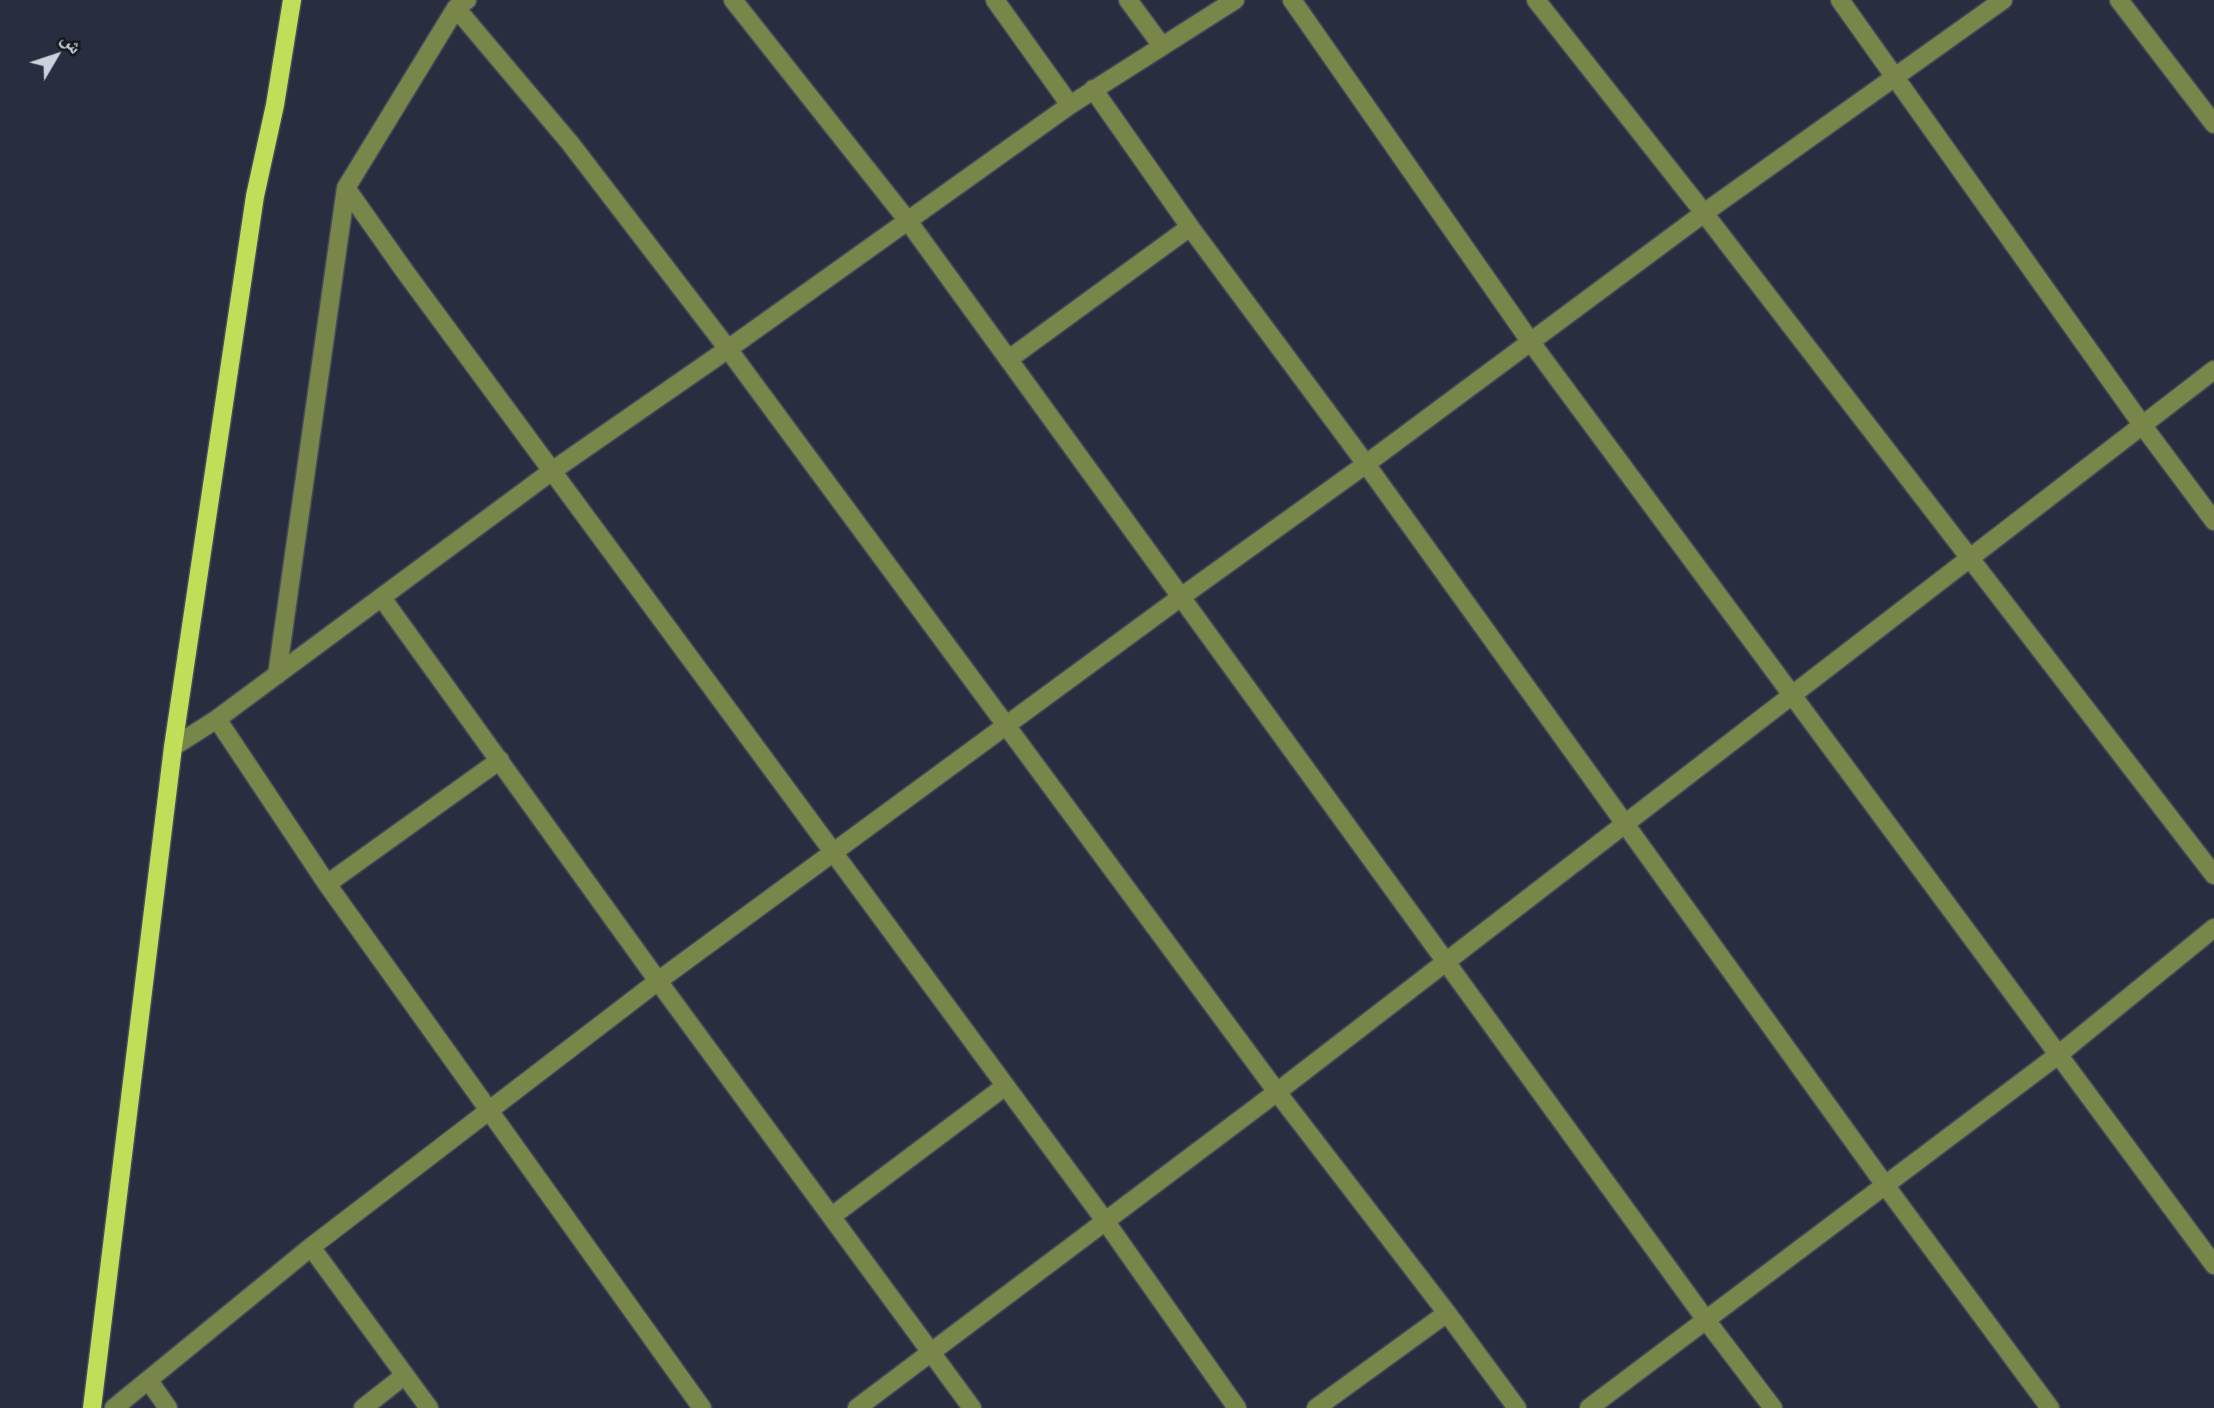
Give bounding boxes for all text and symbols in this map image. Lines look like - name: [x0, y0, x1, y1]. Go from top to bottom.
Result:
- north arrow: [21, 21, 91, 91]
- text: ش: [57, 27, 88, 58]

